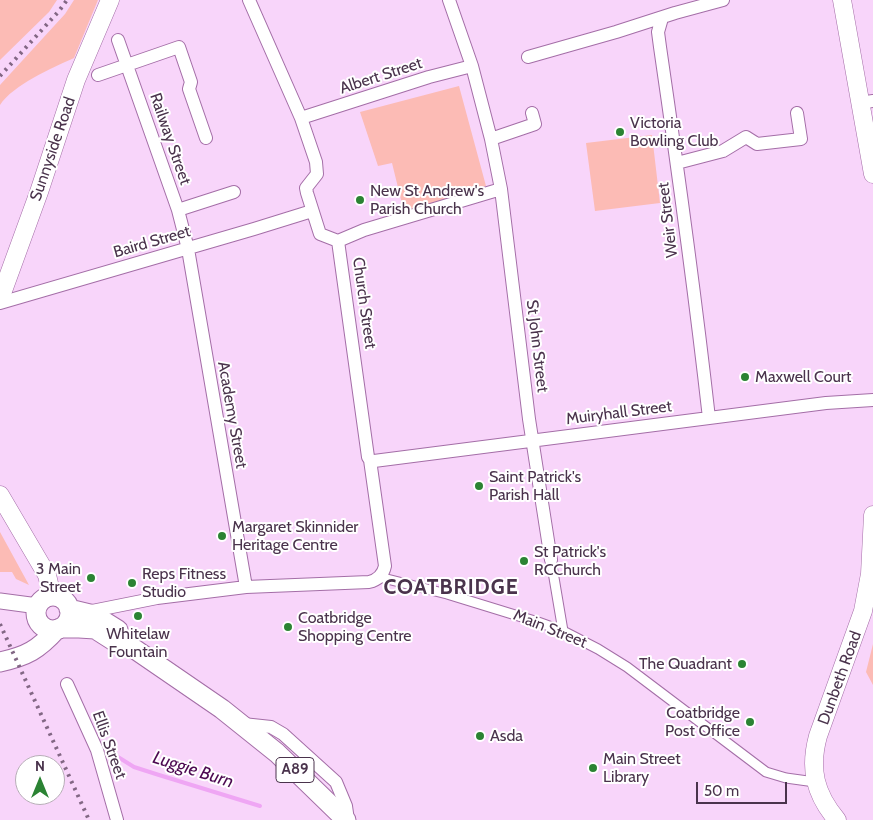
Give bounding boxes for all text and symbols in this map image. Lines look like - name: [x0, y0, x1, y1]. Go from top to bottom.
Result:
- street label: Albert Street: [337, 54, 425, 98]
- street label: Railway Street: [145, 90, 195, 188]
- street label: Sunnyside Road: [26, 94, 80, 204]
- place label: Victoria Bowling Club: [630, 113, 718, 151]
- marker: Victoria Bowling Club: [614, 126, 626, 138]
- place label: New St Andrew's Parish Church: [370, 181, 484, 219]
- street label: Weir Street: [654, 181, 682, 259]
- marker: New St Andrew's Parish Church: [354, 194, 366, 206]
- street label: Baird Street: [111, 222, 193, 262]
- street label: Church Street: [348, 256, 380, 350]
- street label: St John Street: [522, 299, 552, 393]
- street label: Academy Street: [213, 360, 251, 470]
- place label: Maxwell Court: [755, 367, 851, 387]
- marker: Maxwell Court: [739, 371, 751, 383]
- street label: Muiryhall Street: [565, 397, 673, 429]
- place label: Saint Patrick's Parish Hall: [489, 467, 581, 505]
- marker: Saint Patrick's Parish Hall: [473, 480, 485, 492]
- place label: Margaret Skinnider Heritage Centre: [232, 517, 358, 555]
- marker: Margaret Skinnider Heritage Centre: [216, 530, 228, 542]
- place label: St Patrick's RCChurch: [534, 542, 606, 580]
- marker: St Patrick's RCChurch: [518, 555, 530, 567]
- place label: 3 Main Street: [36, 559, 81, 597]
- place label: Reps Fitness Studio: [142, 564, 226, 602]
- marker: 3 Main Street: [85, 572, 97, 584]
- district label: COATBRIDGE: [382, 575, 520, 601]
- marker: Reps Fitness Studio: [126, 577, 138, 589]
- street label: Main Street: [510, 606, 590, 652]
- place label: Coatbridge Shopping Centre: [298, 608, 412, 646]
- marker: Whitelaw Fountain: [132, 610, 144, 622]
- marker: Coatbridge Shopping Centre: [282, 621, 294, 633]
- place label: Whitelaw Fountain: [106, 624, 170, 662]
- street label: Dunbeth Road: [814, 629, 866, 727]
- place label: The Quadrant: [639, 654, 732, 674]
- marker: The Quadrant: [736, 658, 748, 670]
- place label: Coatbridge Post Office: [665, 703, 740, 741]
- street label: Ellis Street: [88, 708, 130, 782]
- marker: Coatbridge Post Office: [744, 716, 756, 728]
- place label: Asda: [490, 726, 523, 746]
- marker: Asda: [474, 730, 486, 742]
- water label: Luggie Burn: [150, 747, 236, 793]
- place label: Main Street Library: [603, 749, 681, 787]
- north arrow: [15, 755, 65, 805]
- text: N: [35, 757, 45, 775]
- road number: A89: [276, 758, 314, 782]
- marker: Main Street Library: [587, 762, 599, 774]
- scale bar: [698, 772, 789, 804]
- text: 50 m: [704, 782, 739, 800]

